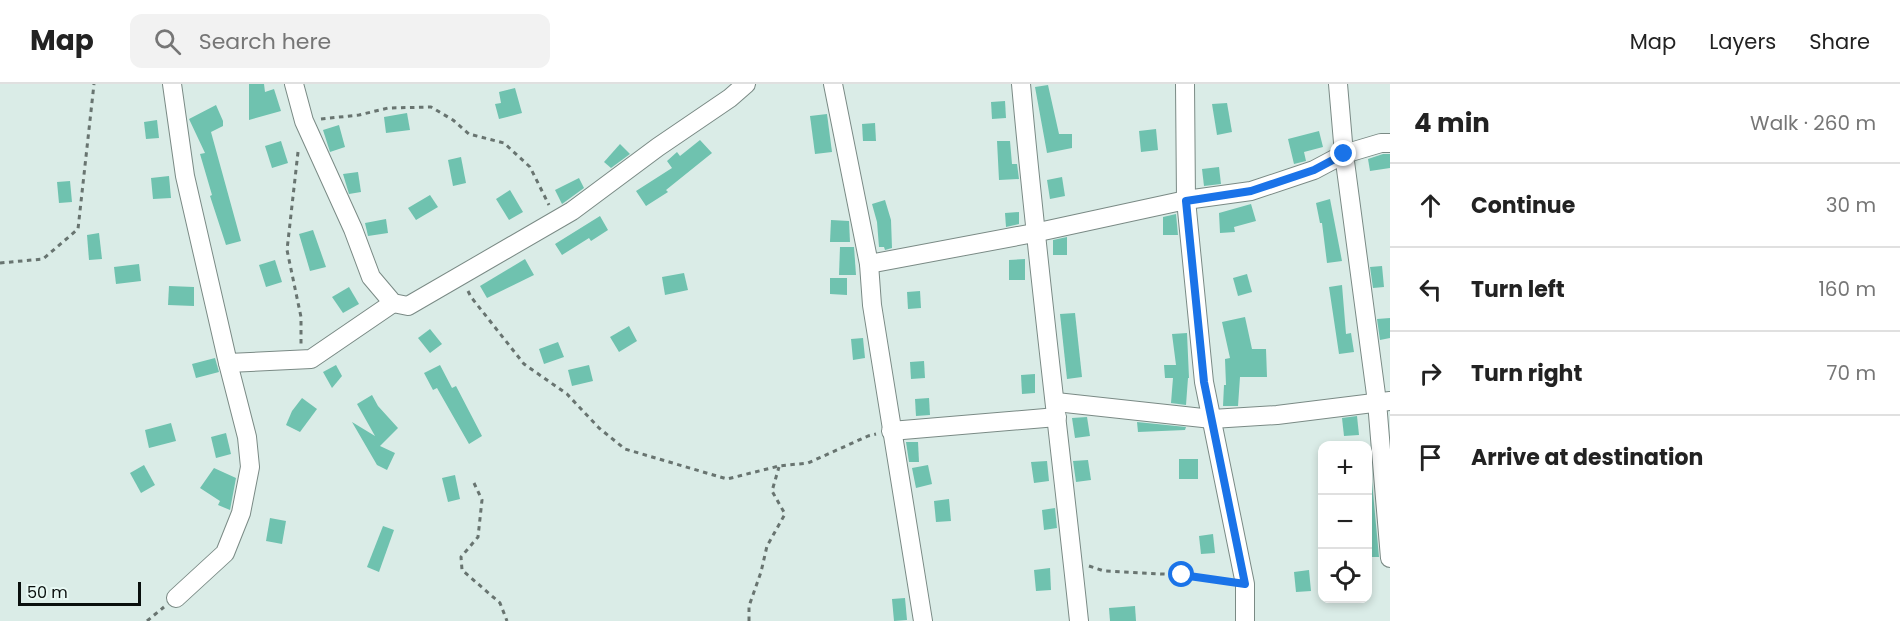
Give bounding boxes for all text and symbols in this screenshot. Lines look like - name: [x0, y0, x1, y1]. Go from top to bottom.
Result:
- search box: [130, 14, 550, 68]
- text: Map: [30, 21, 94, 60]
- icon: search: [151, 25, 184, 58]
- text: Search here: [199, 26, 331, 57]
- text: Map: [1630, 27, 1676, 56]
- text: Layers: [1709, 27, 1776, 56]
- text: Share: [1809, 27, 1870, 56]
- text: 4 min: [1414, 105, 1490, 141]
- text: Walk · 260 m: [1750, 109, 1876, 137]
- route end: [1330, 140, 1356, 166]
- icon: ahead: [1414, 189, 1447, 222]
- text: Continue: [1471, 190, 1575, 221]
- text: 30 m: [1826, 191, 1876, 219]
- icon: left: [1414, 273, 1447, 306]
- text: Turn left: [1471, 274, 1565, 305]
- text: 160 m: [1818, 275, 1876, 303]
- icon: right: [1414, 357, 1447, 390]
- text: Turn right: [1471, 358, 1582, 389]
- text: 70 m: [1827, 359, 1876, 387]
- map controls: [1318, 441, 1372, 603]
- button: +: [1318, 441, 1372, 495]
- icon: arrive: [1414, 441, 1447, 474]
- text: Arrive at destination: [1471, 442, 1703, 473]
- button: −: [1318, 495, 1372, 549]
- button: locate: [1318, 549, 1372, 603]
- route start: [1168, 561, 1194, 587]
- scale bar: [18, 579, 141, 606]
- text: 50 m: [27, 581, 68, 604]

